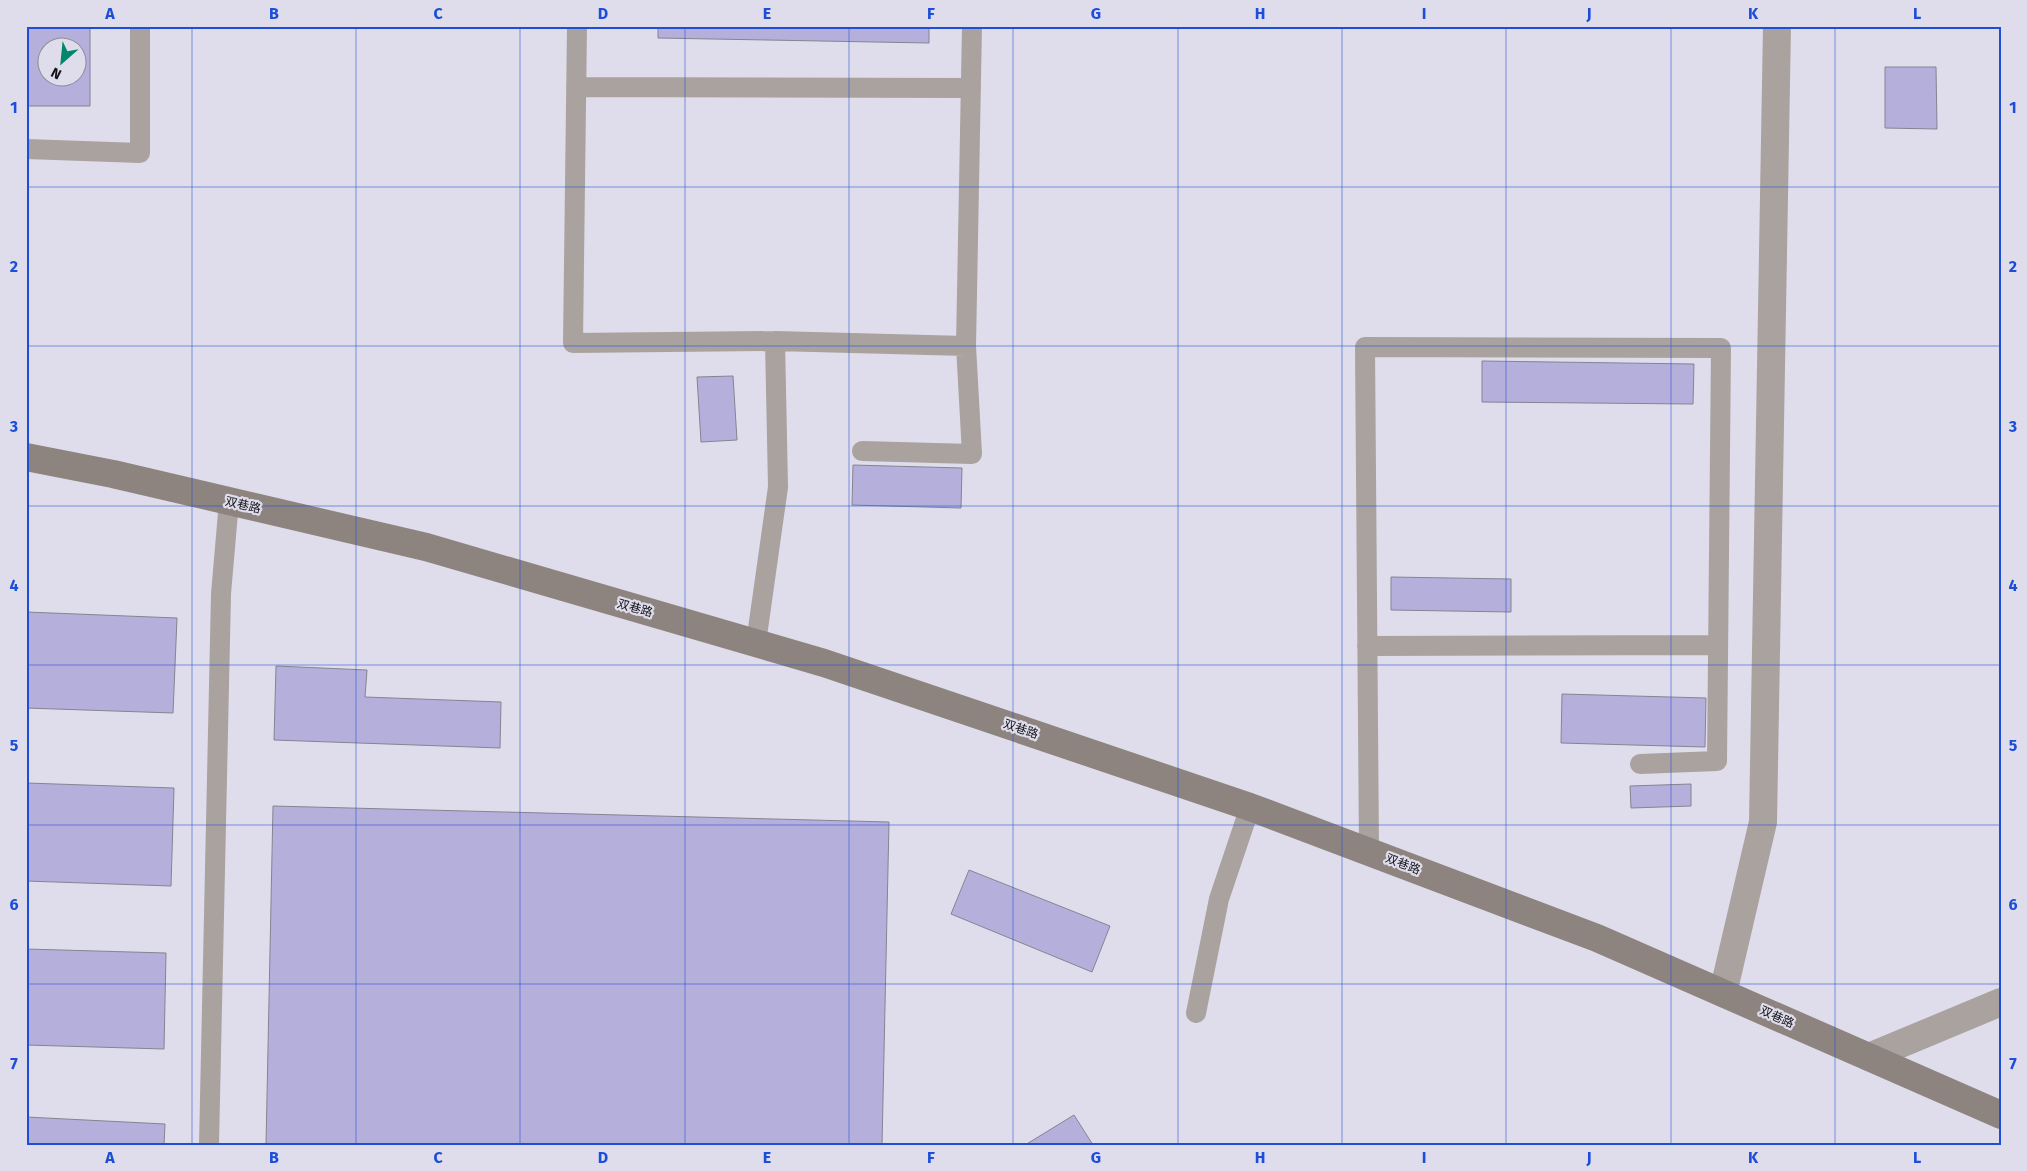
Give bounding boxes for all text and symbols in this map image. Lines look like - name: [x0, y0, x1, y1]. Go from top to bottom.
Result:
- text: A: [104, 4, 115, 23]
- text: B: [269, 4, 279, 23]
- text: C: [433, 4, 443, 23]
- text: D: [598, 4, 608, 23]
- text: E: [763, 4, 771, 23]
- text: F: [927, 4, 935, 23]
- text: G: [1091, 4, 1101, 23]
- text: H: [1255, 4, 1265, 23]
- text: I: [1422, 4, 1426, 23]
- text: J: [1585, 4, 1592, 23]
- text: K: [1748, 4, 1759, 23]
- text: L: [1913, 4, 1921, 23]
- north arrow: [38, 38, 88, 88]
- text: N: [48, 63, 64, 83]
- text: 1: [10, 98, 18, 117]
- text: 1: [2009, 98, 2017, 117]
- text: 2: [10, 257, 18, 276]
- text: 2: [2009, 257, 2017, 276]
- text: 3: [9, 417, 18, 436]
- text: 3: [2008, 417, 2017, 436]
- street label: 双巷路: [224, 494, 262, 516]
- text: 4: [9, 576, 19, 595]
- text: 4: [2008, 576, 2018, 595]
- street label: 双巷路: [616, 596, 654, 620]
- street label: 双巷路: [1002, 717, 1040, 741]
- text: 5: [10, 736, 19, 755]
- text: 5: [2009, 736, 2018, 755]
- street label: 双巷路: [1384, 851, 1422, 877]
- text: 6: [9, 895, 19, 914]
- text: 6: [2008, 895, 2018, 914]
- street label: 双巷路: [1758, 1003, 1796, 1031]
- text: 7: [10, 1054, 18, 1073]
- text: 7: [2009, 1054, 2017, 1073]
- text: A: [104, 1148, 115, 1167]
- text: B: [269, 1148, 279, 1167]
- text: C: [433, 1148, 443, 1167]
- text: D: [598, 1148, 608, 1167]
- text: E: [763, 1148, 771, 1167]
- text: F: [927, 1148, 935, 1167]
- text: G: [1091, 1148, 1101, 1167]
- text: H: [1255, 1148, 1265, 1167]
- text: I: [1422, 1148, 1426, 1167]
- text: J: [1585, 1148, 1592, 1167]
- text: K: [1748, 1148, 1759, 1167]
- text: L: [1913, 1148, 1921, 1167]

